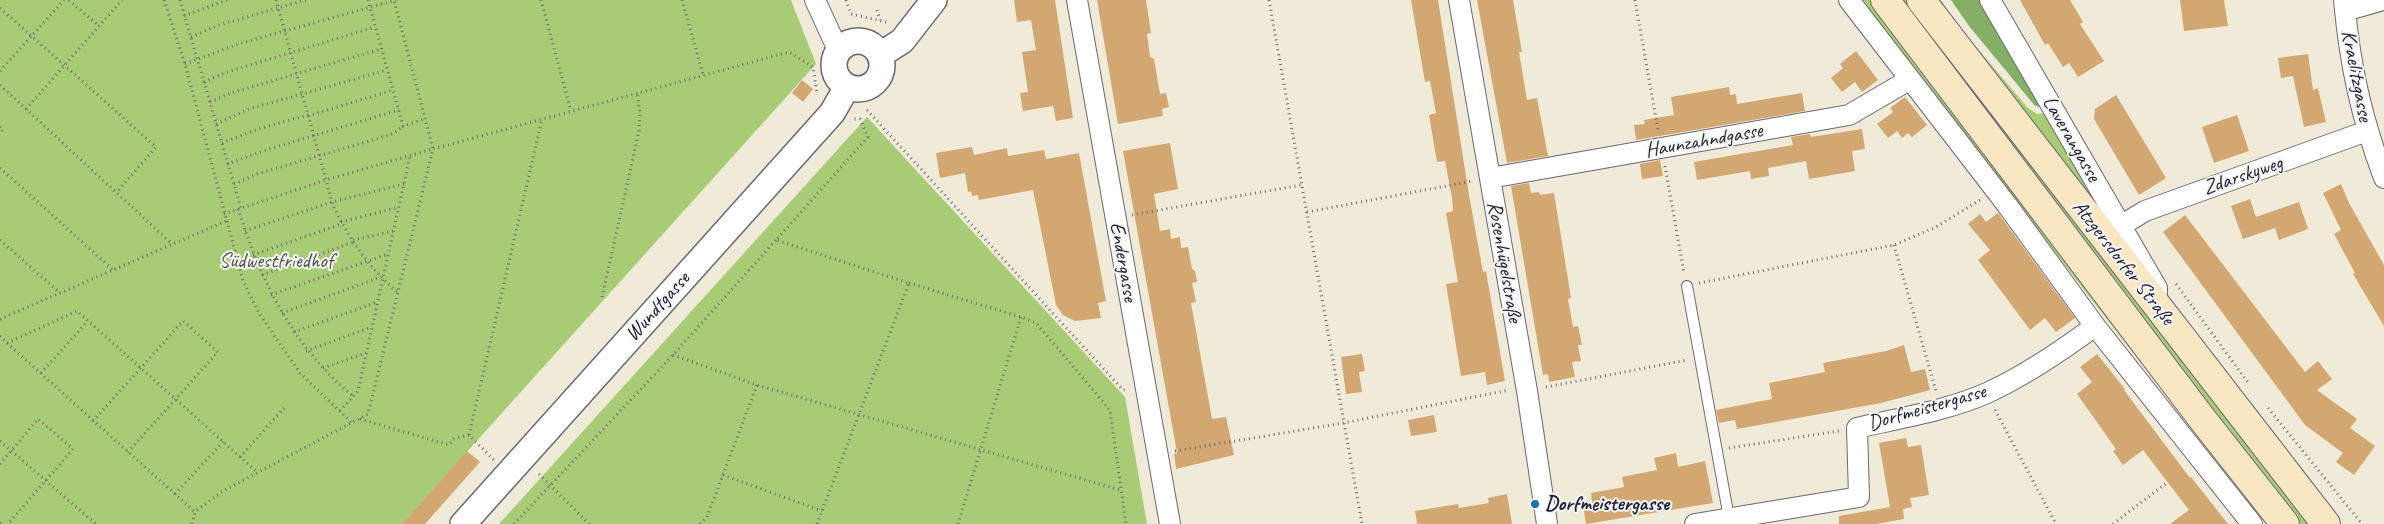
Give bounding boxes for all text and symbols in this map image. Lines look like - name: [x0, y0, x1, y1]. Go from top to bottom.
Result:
- street label: Kraelitzgasse: [2335, 28, 2377, 124]
- street label: Laverangasse: [2036, 92, 2106, 186]
- street label: Haunzahndgasse: [1643, 118, 1765, 164]
- street label: Zdarskyweg: [2200, 151, 2286, 201]
- street label: Atzgersdorfer Straße: [2066, 196, 2180, 330]
- street label: Rosenhügelstraße: [1481, 200, 1527, 324]
- street label: Endergasse: [1104, 220, 1142, 304]
- park label: Südwestfriedhof: [219, 248, 333, 274]
- street label: Wundtgasse: [620, 267, 696, 347]
- street label: Dorfmeistergasse: [1865, 379, 1989, 437]
- place label: Dorfmeistergasse: [1545, 491, 1669, 517]
- marker: Dorfmeistergasse: [1529, 498, 1541, 510]

